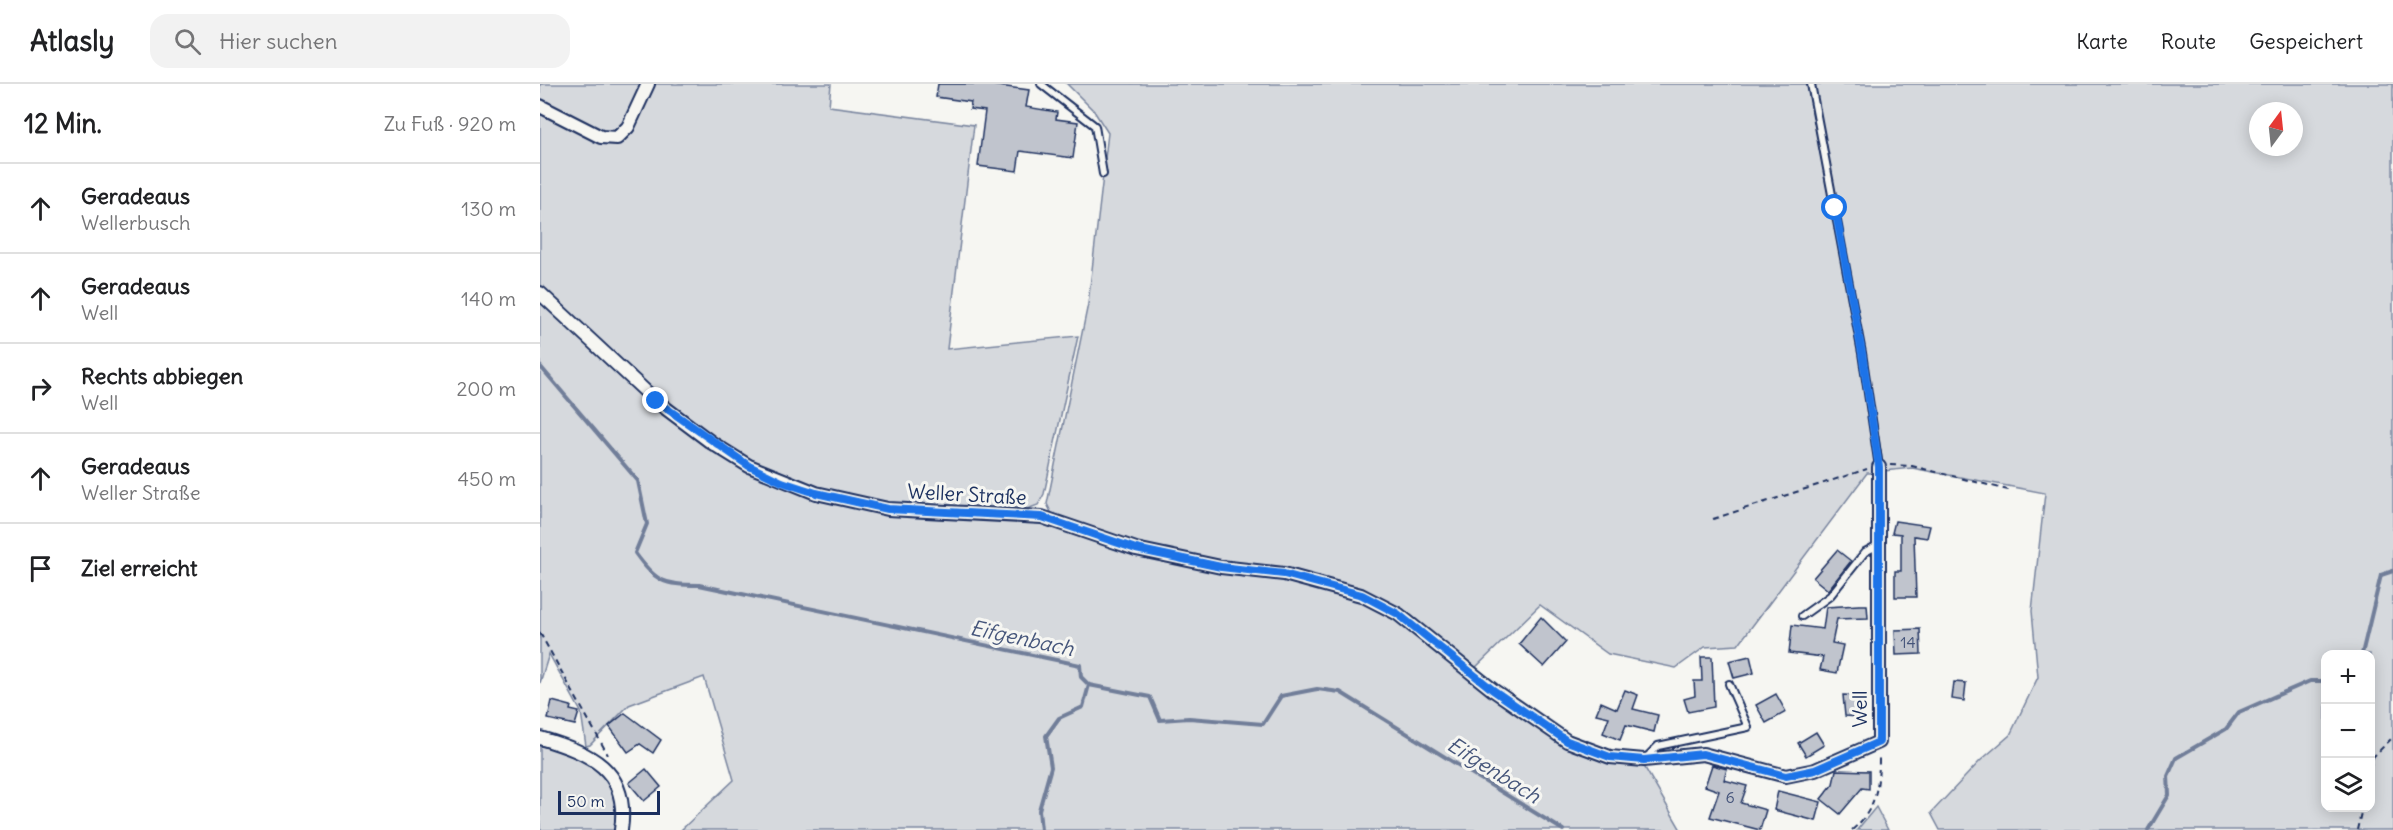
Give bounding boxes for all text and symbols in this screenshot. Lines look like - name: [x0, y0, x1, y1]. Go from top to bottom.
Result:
- search box: [150, 14, 570, 68]
- text: Atlasly: [30, 23, 114, 59]
- icon: search: [171, 25, 204, 58]
- text: Hier suchen: [219, 27, 337, 55]
- text: Karte: [2076, 28, 2128, 55]
- text: Route: [2161, 28, 2216, 55]
- text: Gespeichert: [2249, 28, 2363, 55]
- north arrow: [2249, 102, 2303, 156]
- text: 12 Min.: [24, 107, 102, 140]
- text: Zu Fuß · 920 m: [384, 111, 516, 136]
- text: Geradeaus: [81, 182, 190, 210]
- icon: ahead: [24, 192, 57, 225]
- route start: [1821, 194, 1847, 220]
- text: 130 m: [461, 196, 516, 221]
- text: Wellerbusch: [81, 210, 191, 235]
- text: Geradeaus: [81, 272, 190, 300]
- icon: ahead: [24, 282, 57, 315]
- text: 140 m: [461, 286, 516, 311]
- text: Well: [81, 300, 118, 325]
- text: Rechts abbiegen: [81, 362, 243, 390]
- icon: right: [24, 372, 57, 405]
- text: 200 m: [456, 376, 516, 401]
- route end: [642, 387, 668, 413]
- text: Well: [81, 390, 118, 415]
- text: Geradeaus: [81, 452, 190, 480]
- icon: ahead: [24, 462, 57, 495]
- text: 450 m: [457, 466, 516, 491]
- street label: Weller Straße: [907, 478, 1027, 510]
- text: Weller Straße: [81, 480, 200, 505]
- icon: arrive: [24, 552, 57, 585]
- text: Ziel erreicht: [81, 554, 198, 582]
- water label: Eifgenbach: [968, 614, 1077, 662]
- house number: 14: [1900, 632, 1916, 652]
- map controls: [2321, 650, 2375, 812]
- button: +: [2321, 650, 2375, 704]
- street label: Well: [1847, 690, 1872, 728]
- button: −: [2321, 704, 2375, 758]
- water label: Eifgenbach: [1442, 731, 1546, 810]
- button: layers: [2321, 758, 2375, 812]
- house number: 6: [1725, 787, 1735, 807]
- scale bar: [558, 788, 660, 816]
- text: 50 m: [567, 791, 605, 811]

